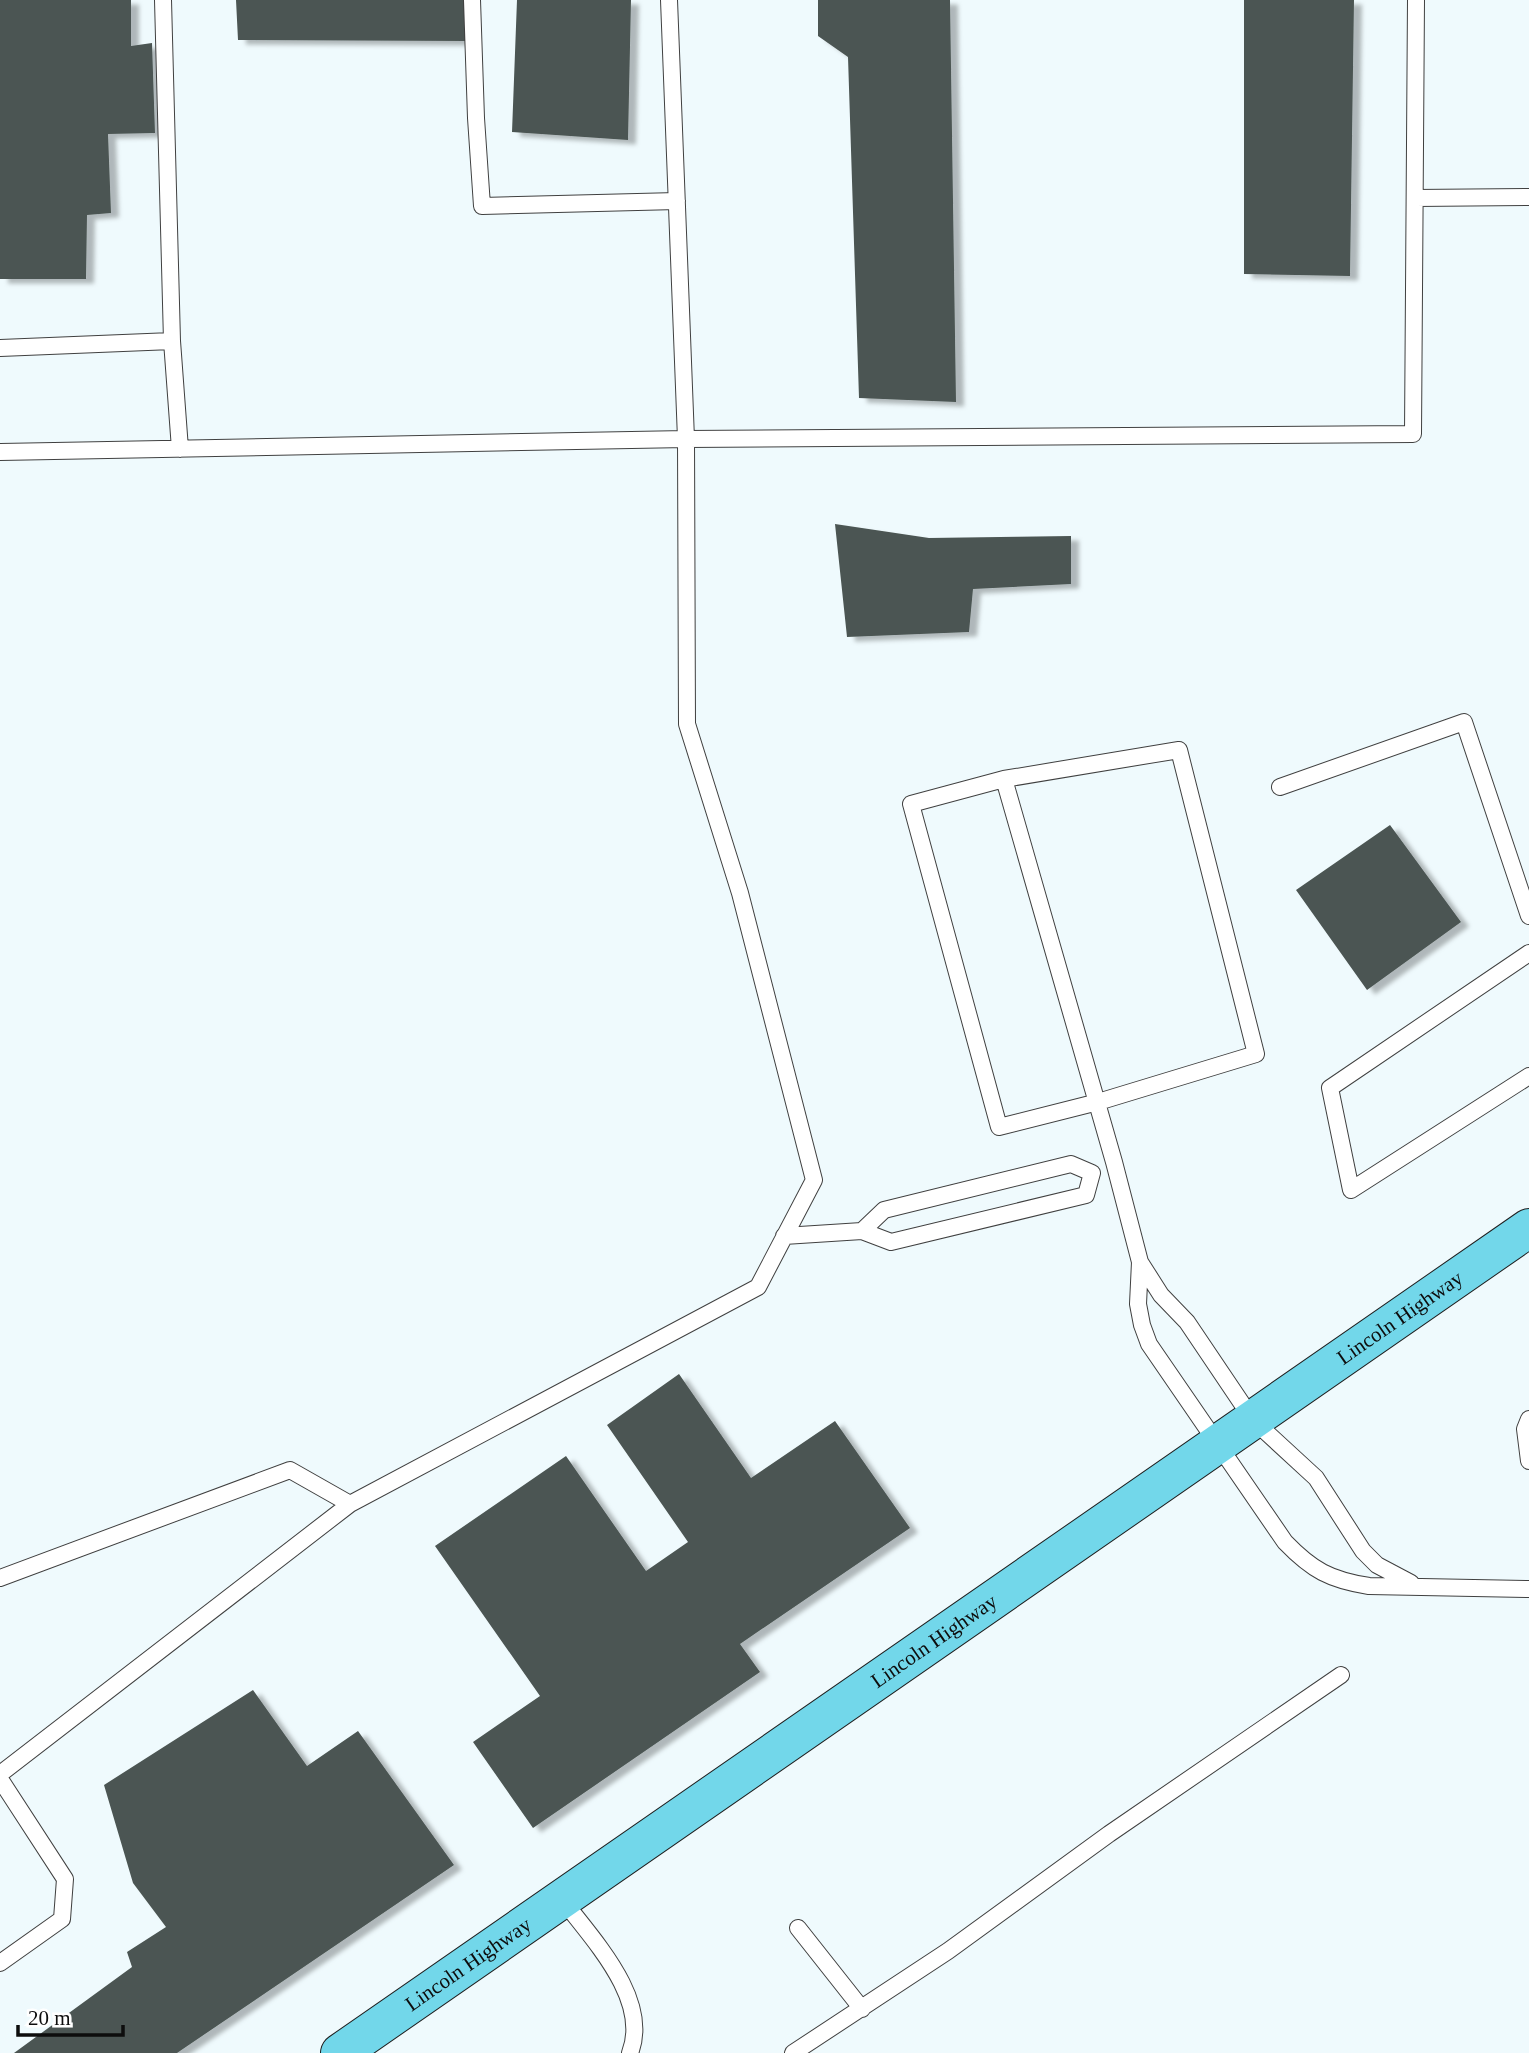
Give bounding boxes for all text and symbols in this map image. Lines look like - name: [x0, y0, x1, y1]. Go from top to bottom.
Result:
- street label: Lincoln Highway: [1332, 1265, 1468, 1370]
- street label: Lincoln Highway: [867, 1589, 1002, 1693]
- street label: Lincoln Highway: [401, 1912, 536, 2016]
- scale bar: [18, 1994, 122, 2038]
- text: 20 m: [28, 2006, 71, 2030]

